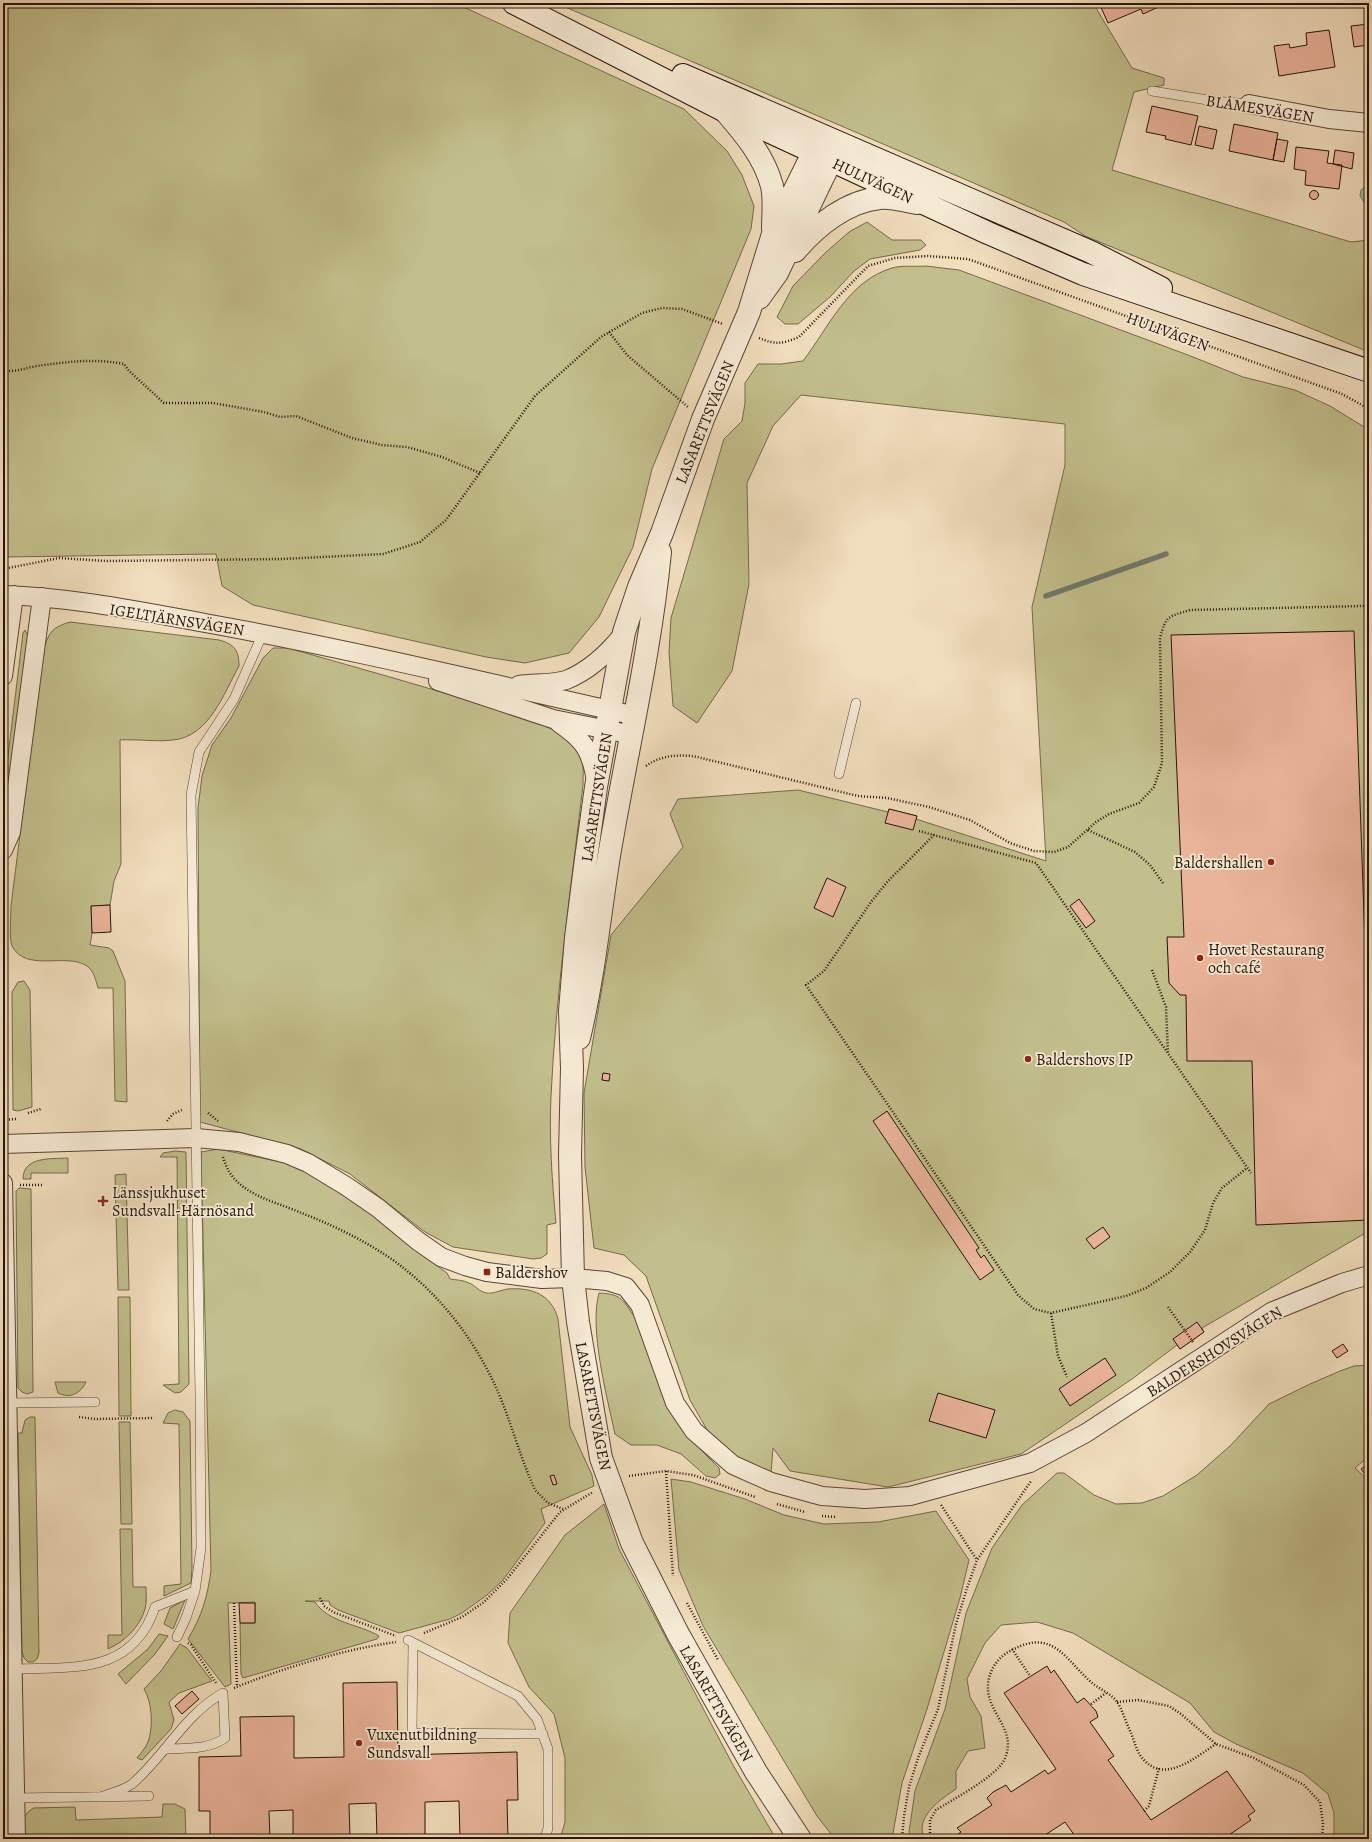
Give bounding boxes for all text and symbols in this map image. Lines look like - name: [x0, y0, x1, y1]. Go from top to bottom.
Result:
- street label: BLÅMESVÄGEN: [1204, 90, 1315, 128]
- street label: HULIVÄGEN: [829, 153, 916, 209]
- street label: HULIVÄGEN: [1123, 307, 1212, 357]
- street label: LASARETTSVÄGEN: [670, 358, 740, 487]
- street label: IGELTJÄRNSVÄGEN: [108, 598, 246, 642]
- street label: LASARETTSVÄGEN: [576, 731, 618, 864]
- place label: Baldershallen: [1174, 852, 1263, 874]
- marker: Baldershallen: [1266, 857, 1276, 867]
- place label: Hovet Restaurang och café: [1208, 939, 1324, 979]
- marker: Hovet Restaurang och café: [1195, 953, 1205, 963]
- place label: Baldershovs IP: [1036, 1049, 1133, 1071]
- marker: Baldershovs IP: [1023, 1054, 1033, 1064]
- place label: Länssjukhuset Sundsvall-Härnösand: [112, 1182, 254, 1222]
- marker: Länssjukhuset Sundsvall-Härnösand: [97, 1195, 109, 1207]
- place label: Baldershov: [495, 1262, 568, 1284]
- marker: Baldershov: [482, 1267, 492, 1277]
- street label: BALDERSHOVSVÄGEN: [1142, 1301, 1287, 1403]
- street label: LASARETTSVÄGEN: [570, 1340, 616, 1473]
- street label: LASARETTSVÄGEN: [674, 1641, 758, 1766]
- place label: Vuxenutbildning Sundsvall: [366, 1724, 477, 1764]
- marker: Vuxenutbildning Sundsvall: [354, 1738, 364, 1748]

